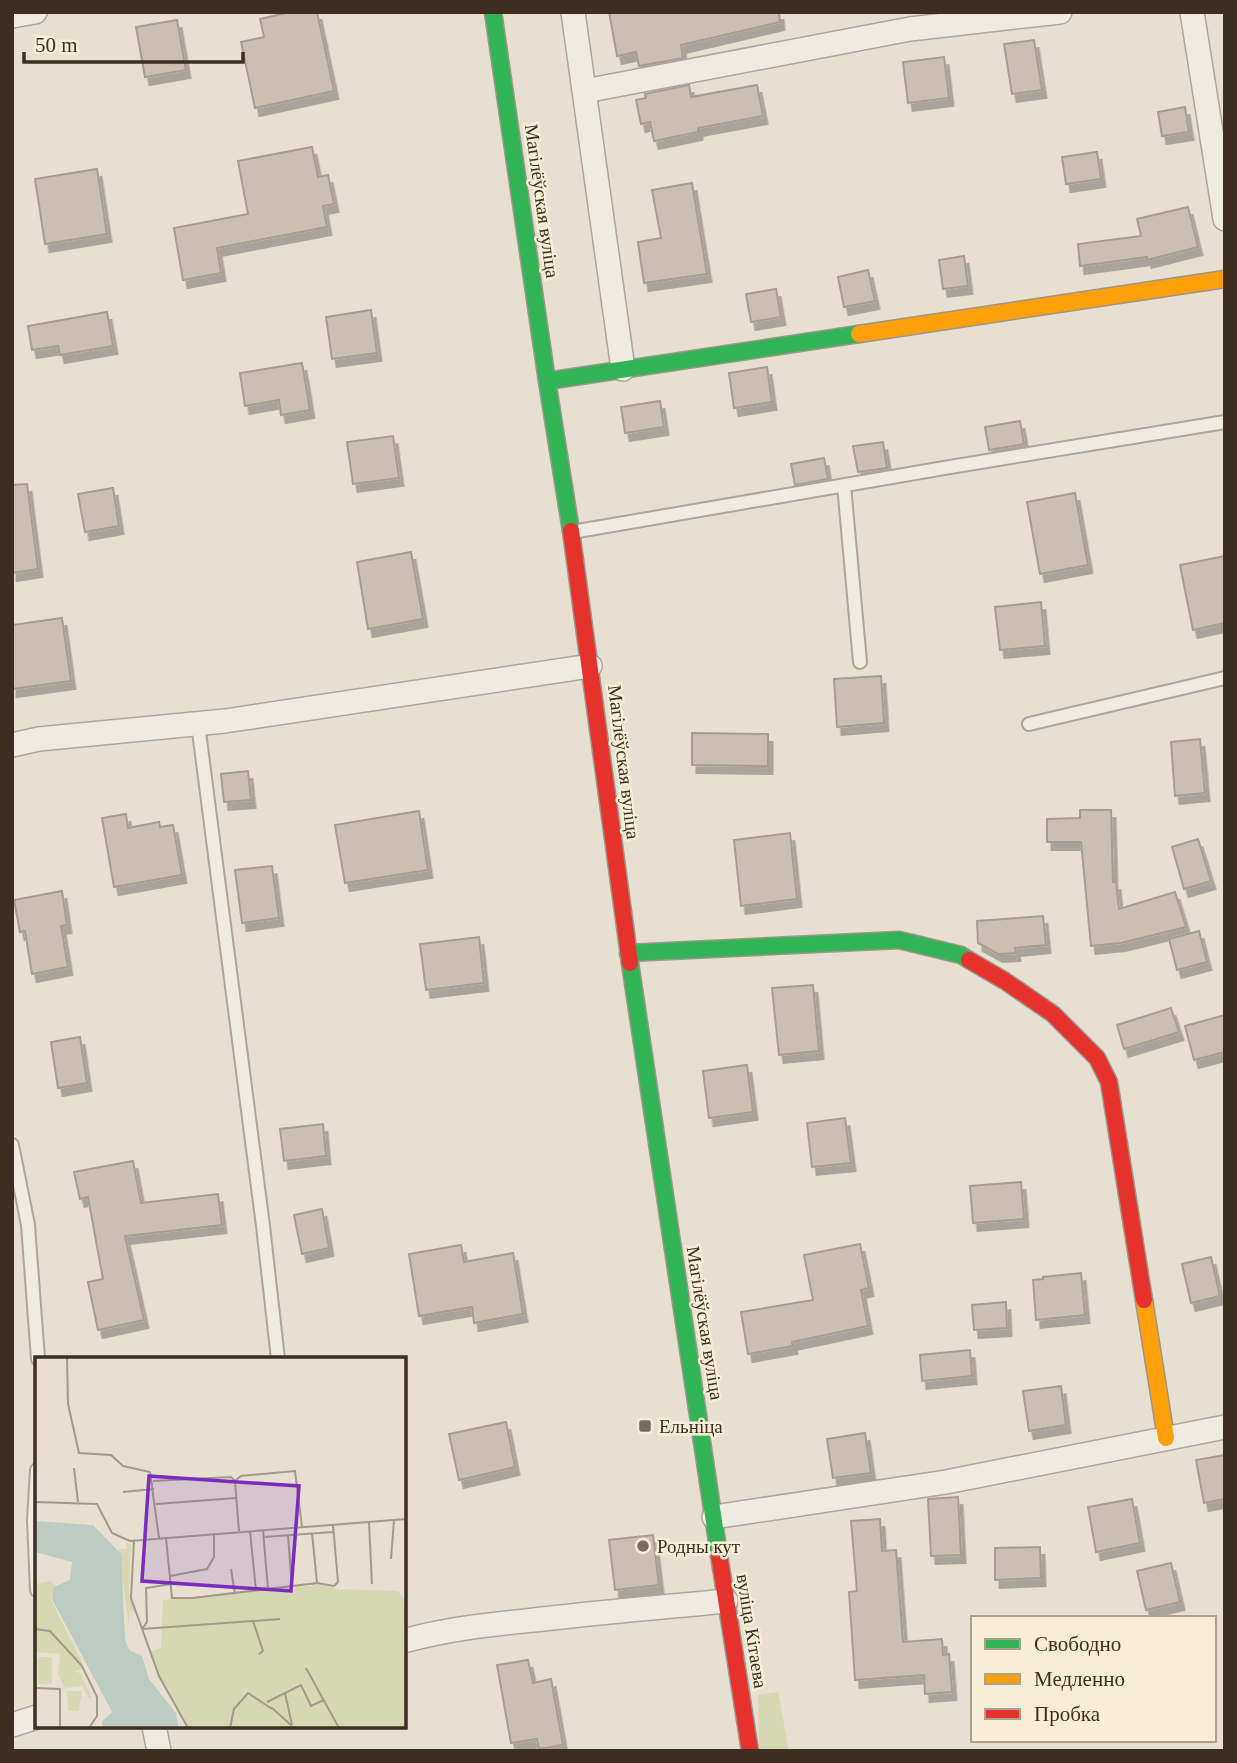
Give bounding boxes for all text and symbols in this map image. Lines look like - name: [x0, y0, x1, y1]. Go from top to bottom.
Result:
- scale bar: [24, 21, 243, 65]
- text: 50 m: [35, 33, 78, 57]
- street label: Магілёўская вуліца: [521, 123, 563, 280]
- street label: Магілёўская вуліца: [604, 684, 644, 841]
- street label: Магілёўская вуліца: [682, 1245, 728, 1402]
- inset map: [35, 1357, 406, 1728]
- place label: Ельніца: [659, 1416, 723, 1437]
- marker: Ельніца: [637, 1418, 653, 1434]
- place label: Родны кут: [657, 1536, 741, 1557]
- marker: Родны кут: [635, 1538, 651, 1554]
- street label: вуліца Кітаева: [733, 1572, 772, 1690]
- legend: [971, 1616, 1216, 1742]
- text: Свободно: [1034, 1632, 1121, 1656]
- text: Медленно: [1034, 1667, 1125, 1691]
- text: Пробка: [1034, 1702, 1101, 1726]

